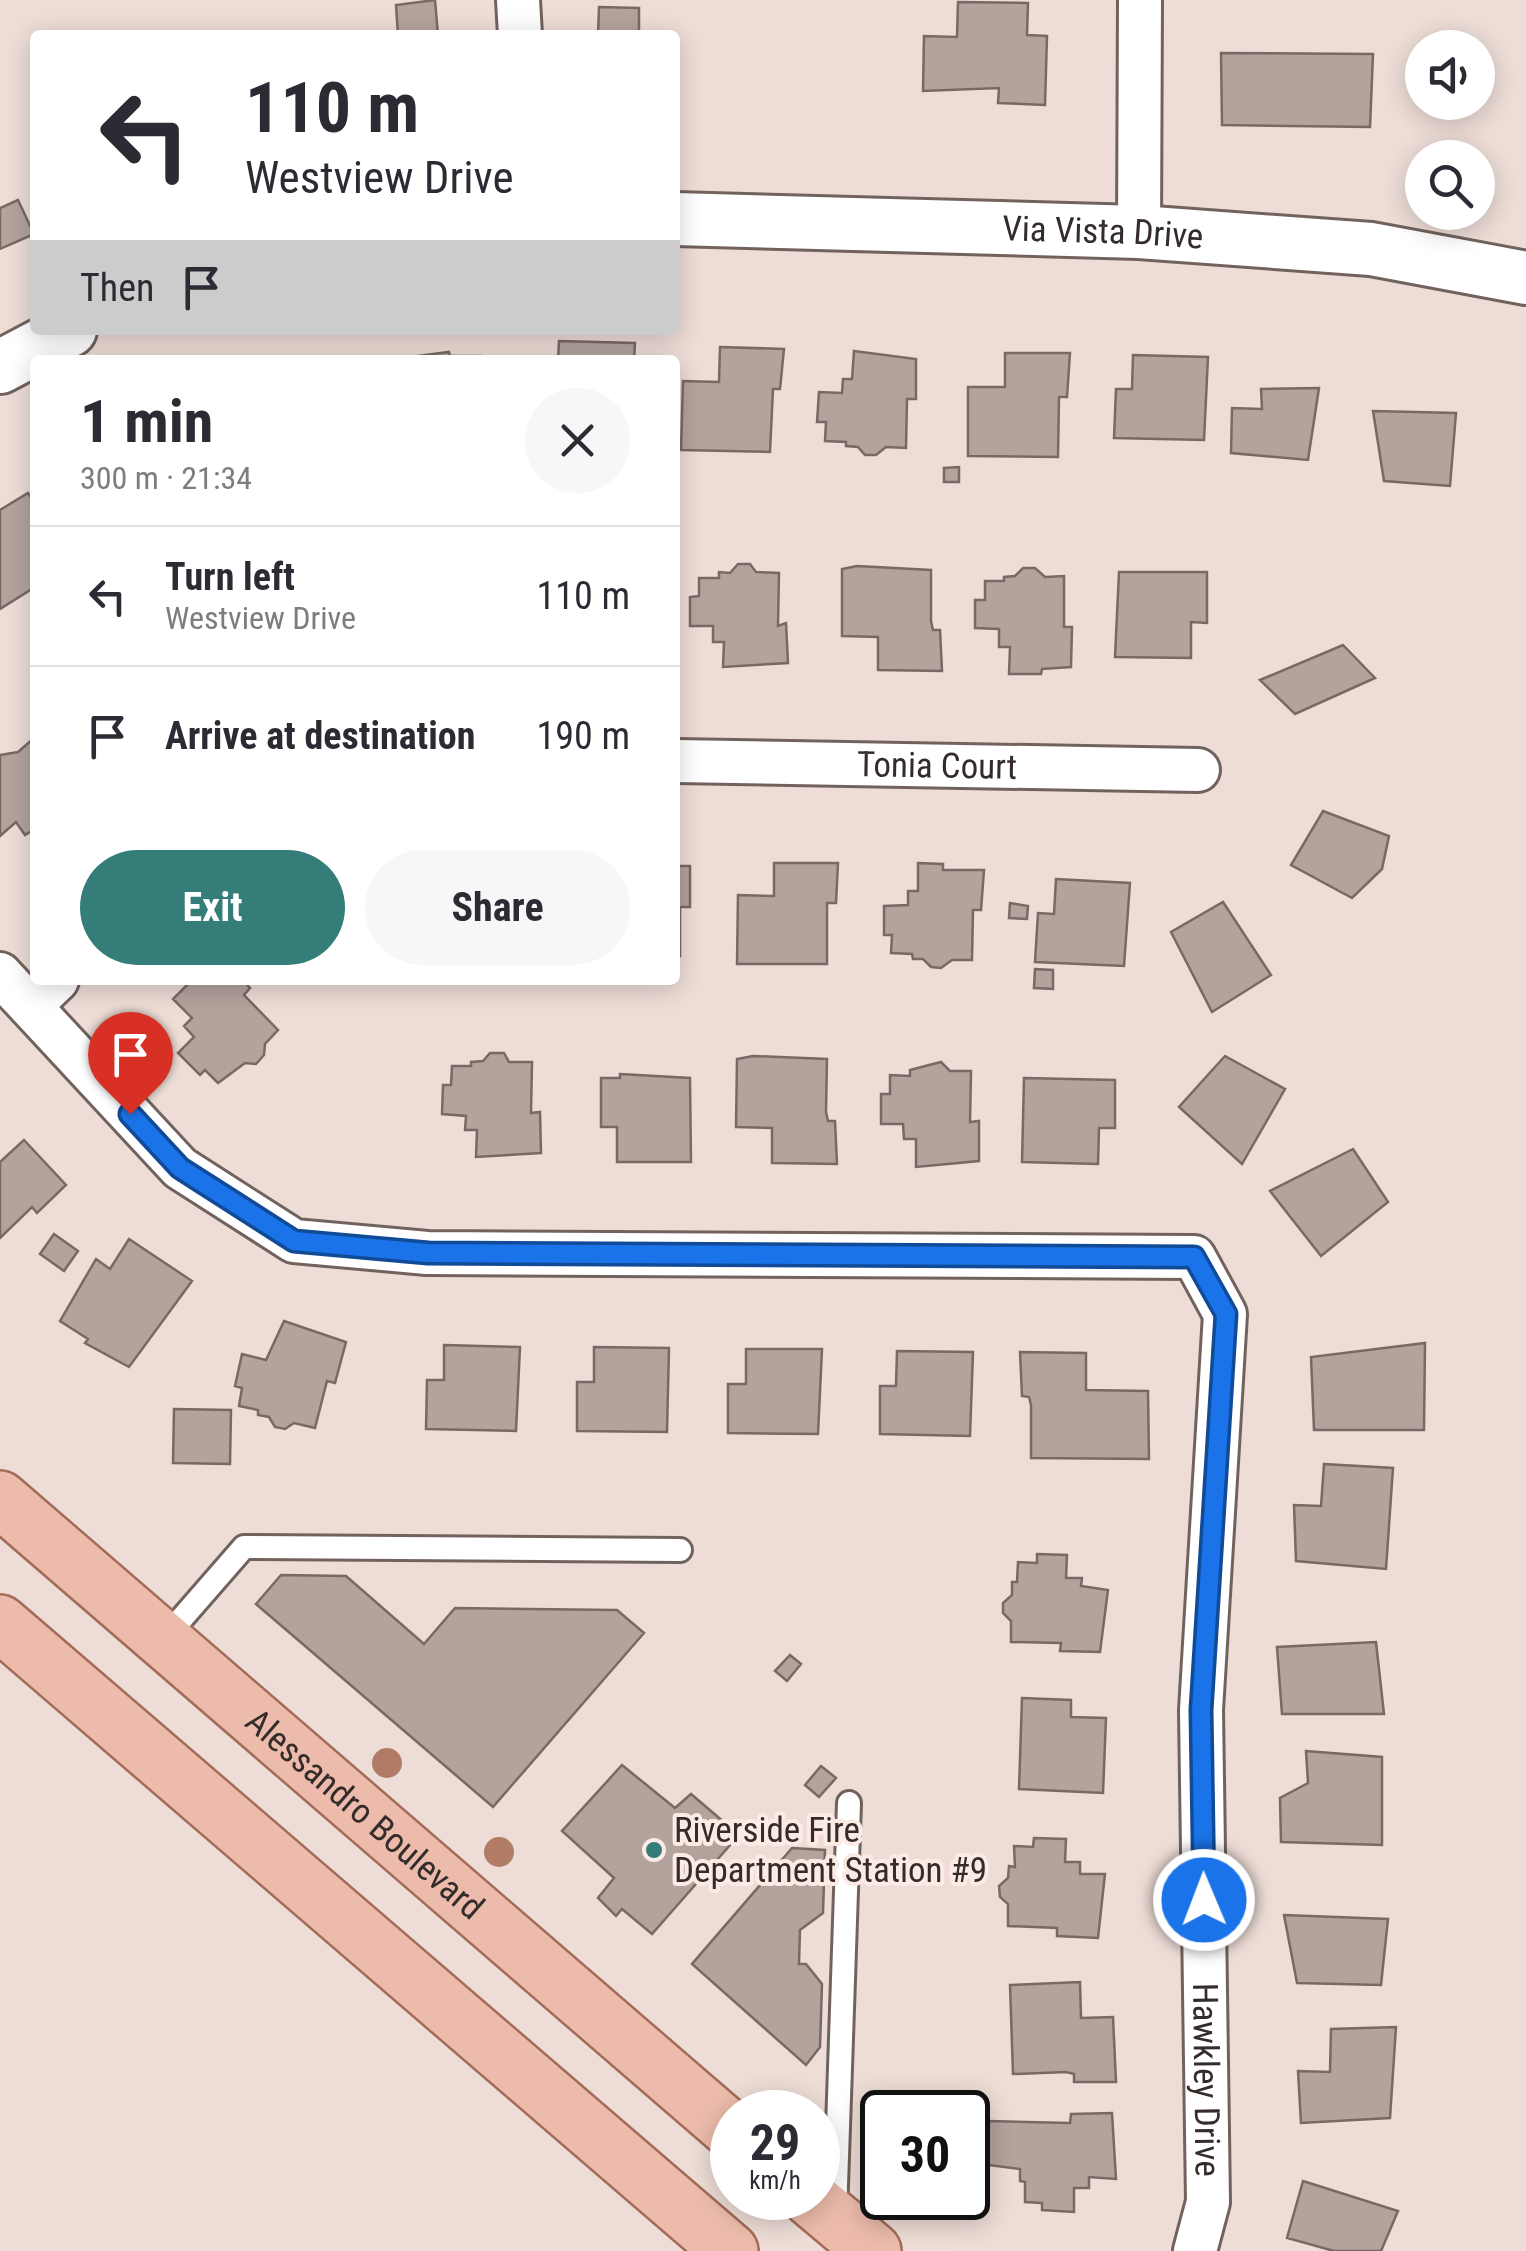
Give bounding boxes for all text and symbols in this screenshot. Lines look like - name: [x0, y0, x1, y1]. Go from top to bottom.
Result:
- map controls: [1405, 30, 1495, 230]
- button: sound: [1405, 30, 1495, 120]
- text: 110 m: [245, 67, 419, 149]
- icon: left: [80, 70, 210, 200]
- button: search: [1405, 140, 1495, 230]
- text: Westview Drive: [245, 151, 514, 204]
- street label: Via Vista Drive: [1002, 208, 1205, 257]
- icon: arrive: [174, 260, 229, 315]
- text: Then: [80, 266, 154, 310]
- text: 1 min: [80, 386, 213, 457]
- button: close: [525, 388, 630, 493]
- text: 300 m · 21:34: [80, 459, 252, 497]
- text: Turn left: [165, 555, 295, 599]
- icon: left: [80, 569, 135, 624]
- text: 110 m: [536, 574, 630, 618]
- text: Westview Drive: [165, 599, 356, 637]
- icon: arrive: [80, 709, 135, 764]
- text: Arrive at destination: [165, 714, 475, 758]
- text: 190 m: [536, 714, 630, 758]
- street label: Tonia Court: [857, 744, 1017, 787]
- button: Exit: [80, 850, 345, 965]
- button: Share: [365, 850, 630, 965]
- pin: [88, 1012, 173, 1115]
- icon: arrive: [103, 1027, 158, 1082]
- street label: Alessandro Boulevard: [238, 1700, 492, 1928]
- place label: Riverside Fire Department Station #9: [674, 1810, 987, 1891]
- marker: Riverside Fire Department Station #9: [643, 1839, 665, 1861]
- position arrow: [1152, 1848, 1256, 1952]
- street label: Hawkley Drive: [1184, 1983, 1228, 2177]
- speed limit sign: 30: [860, 2090, 990, 2220]
- text: 29: [750, 2114, 800, 2172]
- text: km/h: [749, 2166, 801, 2195]

